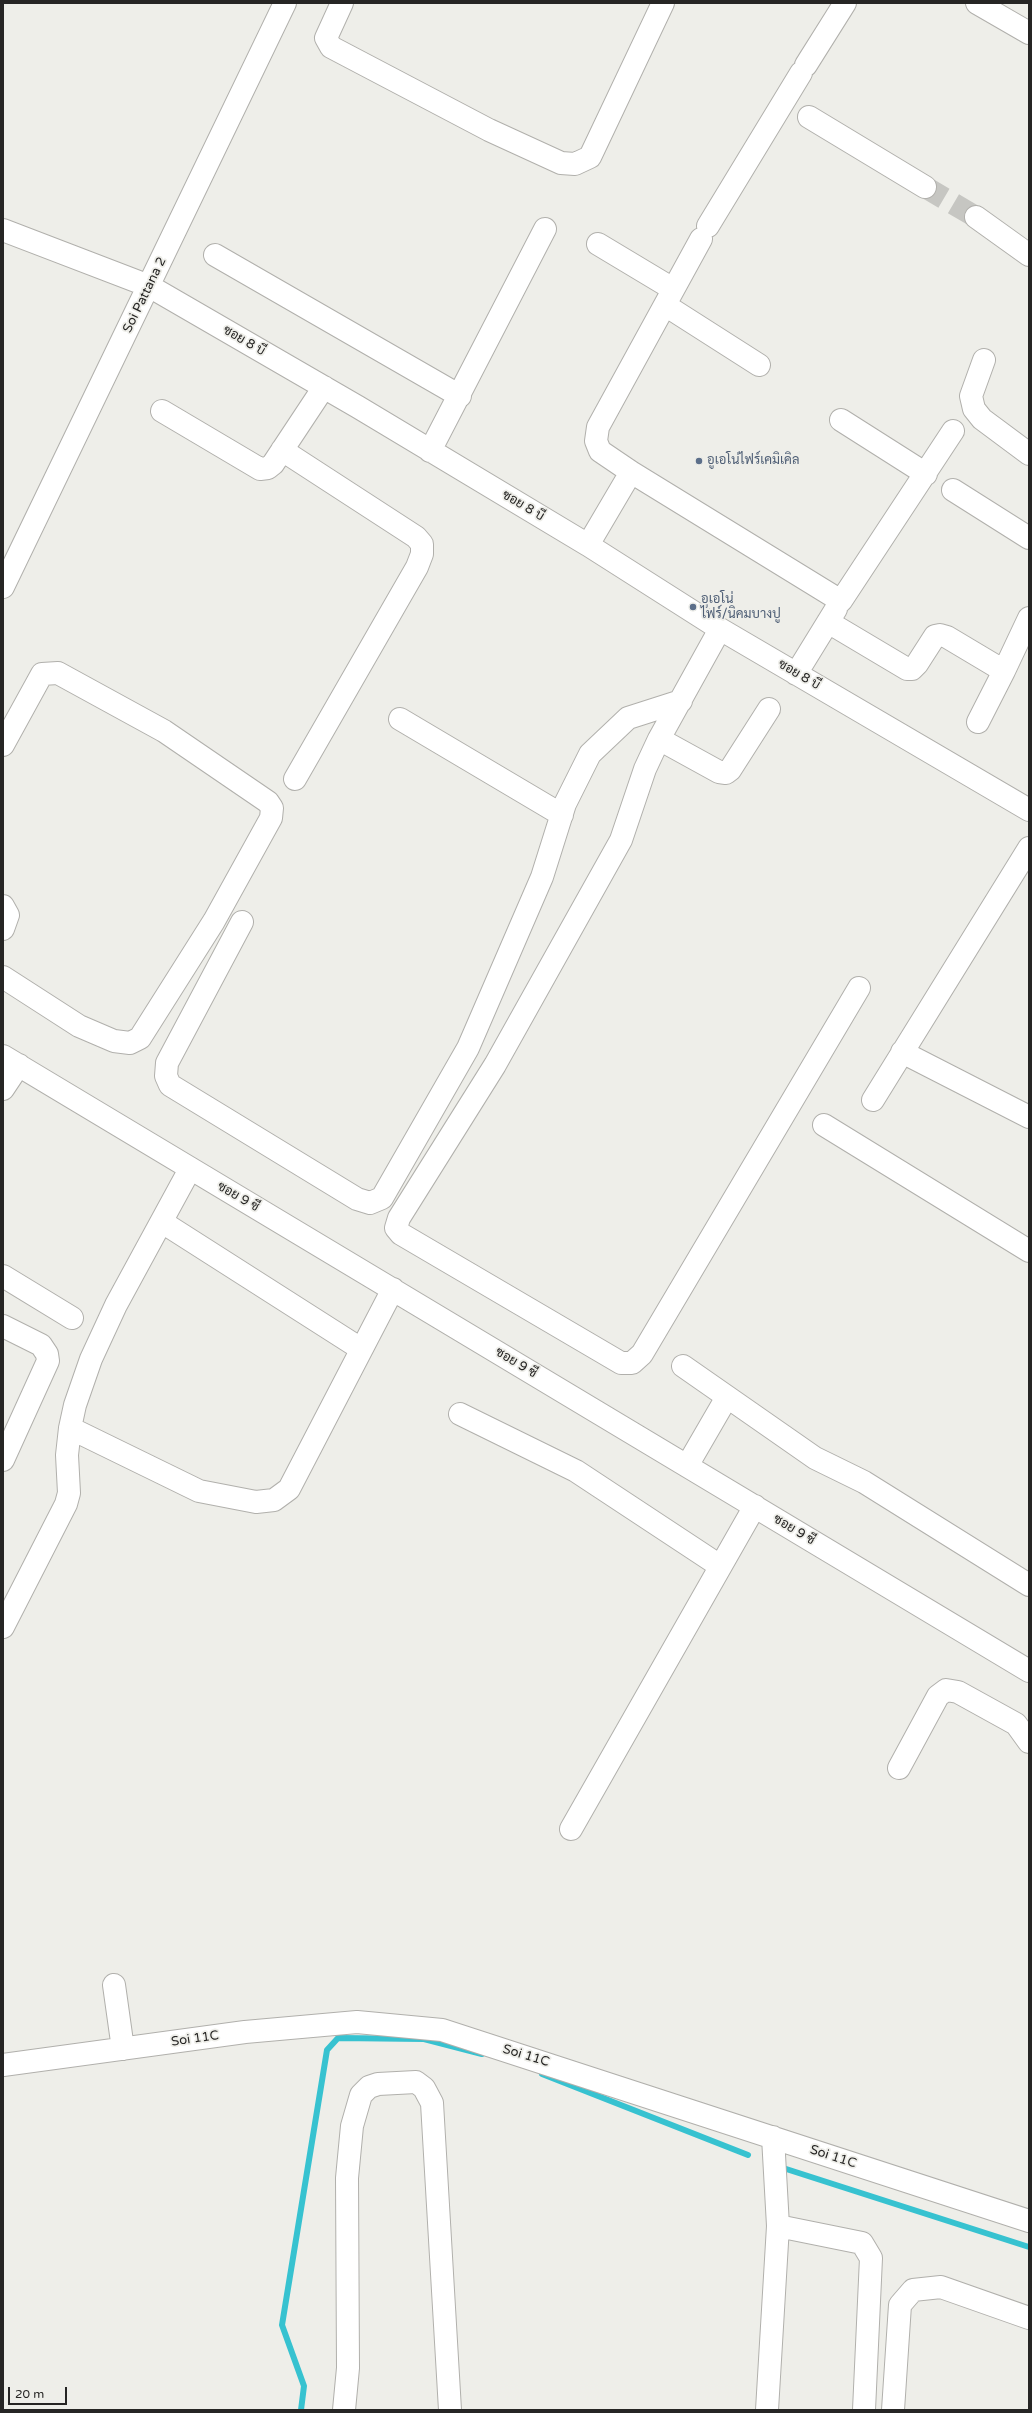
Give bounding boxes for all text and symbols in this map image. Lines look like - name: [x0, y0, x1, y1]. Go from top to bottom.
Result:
- street label: Soi Pattana 2: [120, 255, 170, 335]
- street label: ซอย 8 บี: [220, 323, 268, 359]
- place label: อูเอโน่ไฟร์เคมิเคิล: [707, 453, 799, 469]
- marker: อูเอโน่ไฟร์เคมิเคิล: [694, 456, 704, 466]
- street label: ซอย 8 บี: [499, 487, 547, 525]
- place label: อูเอโน่ ไฟร์/นิคมบางปู: [701, 592, 781, 623]
- marker: อูเอโน่ ไฟร์/นิคมบางปู: [688, 602, 698, 612]
- street label: ซอย 8 บี: [775, 657, 823, 693]
- street label: ซอย 9 ซี: [214, 1179, 262, 1215]
- street label: ซอย 9 ซี: [492, 1344, 540, 1382]
- street label: ซอย 9 ซี: [770, 1511, 818, 1549]
- street label: Soi 11C: [170, 2028, 220, 2050]
- street label: Soi 11C: [501, 2042, 551, 2070]
- street label: Soi 11C: [808, 2142, 858, 2172]
- scale bar: [10, 2379, 69, 2405]
- text: 20 m: [15, 2387, 44, 2401]

